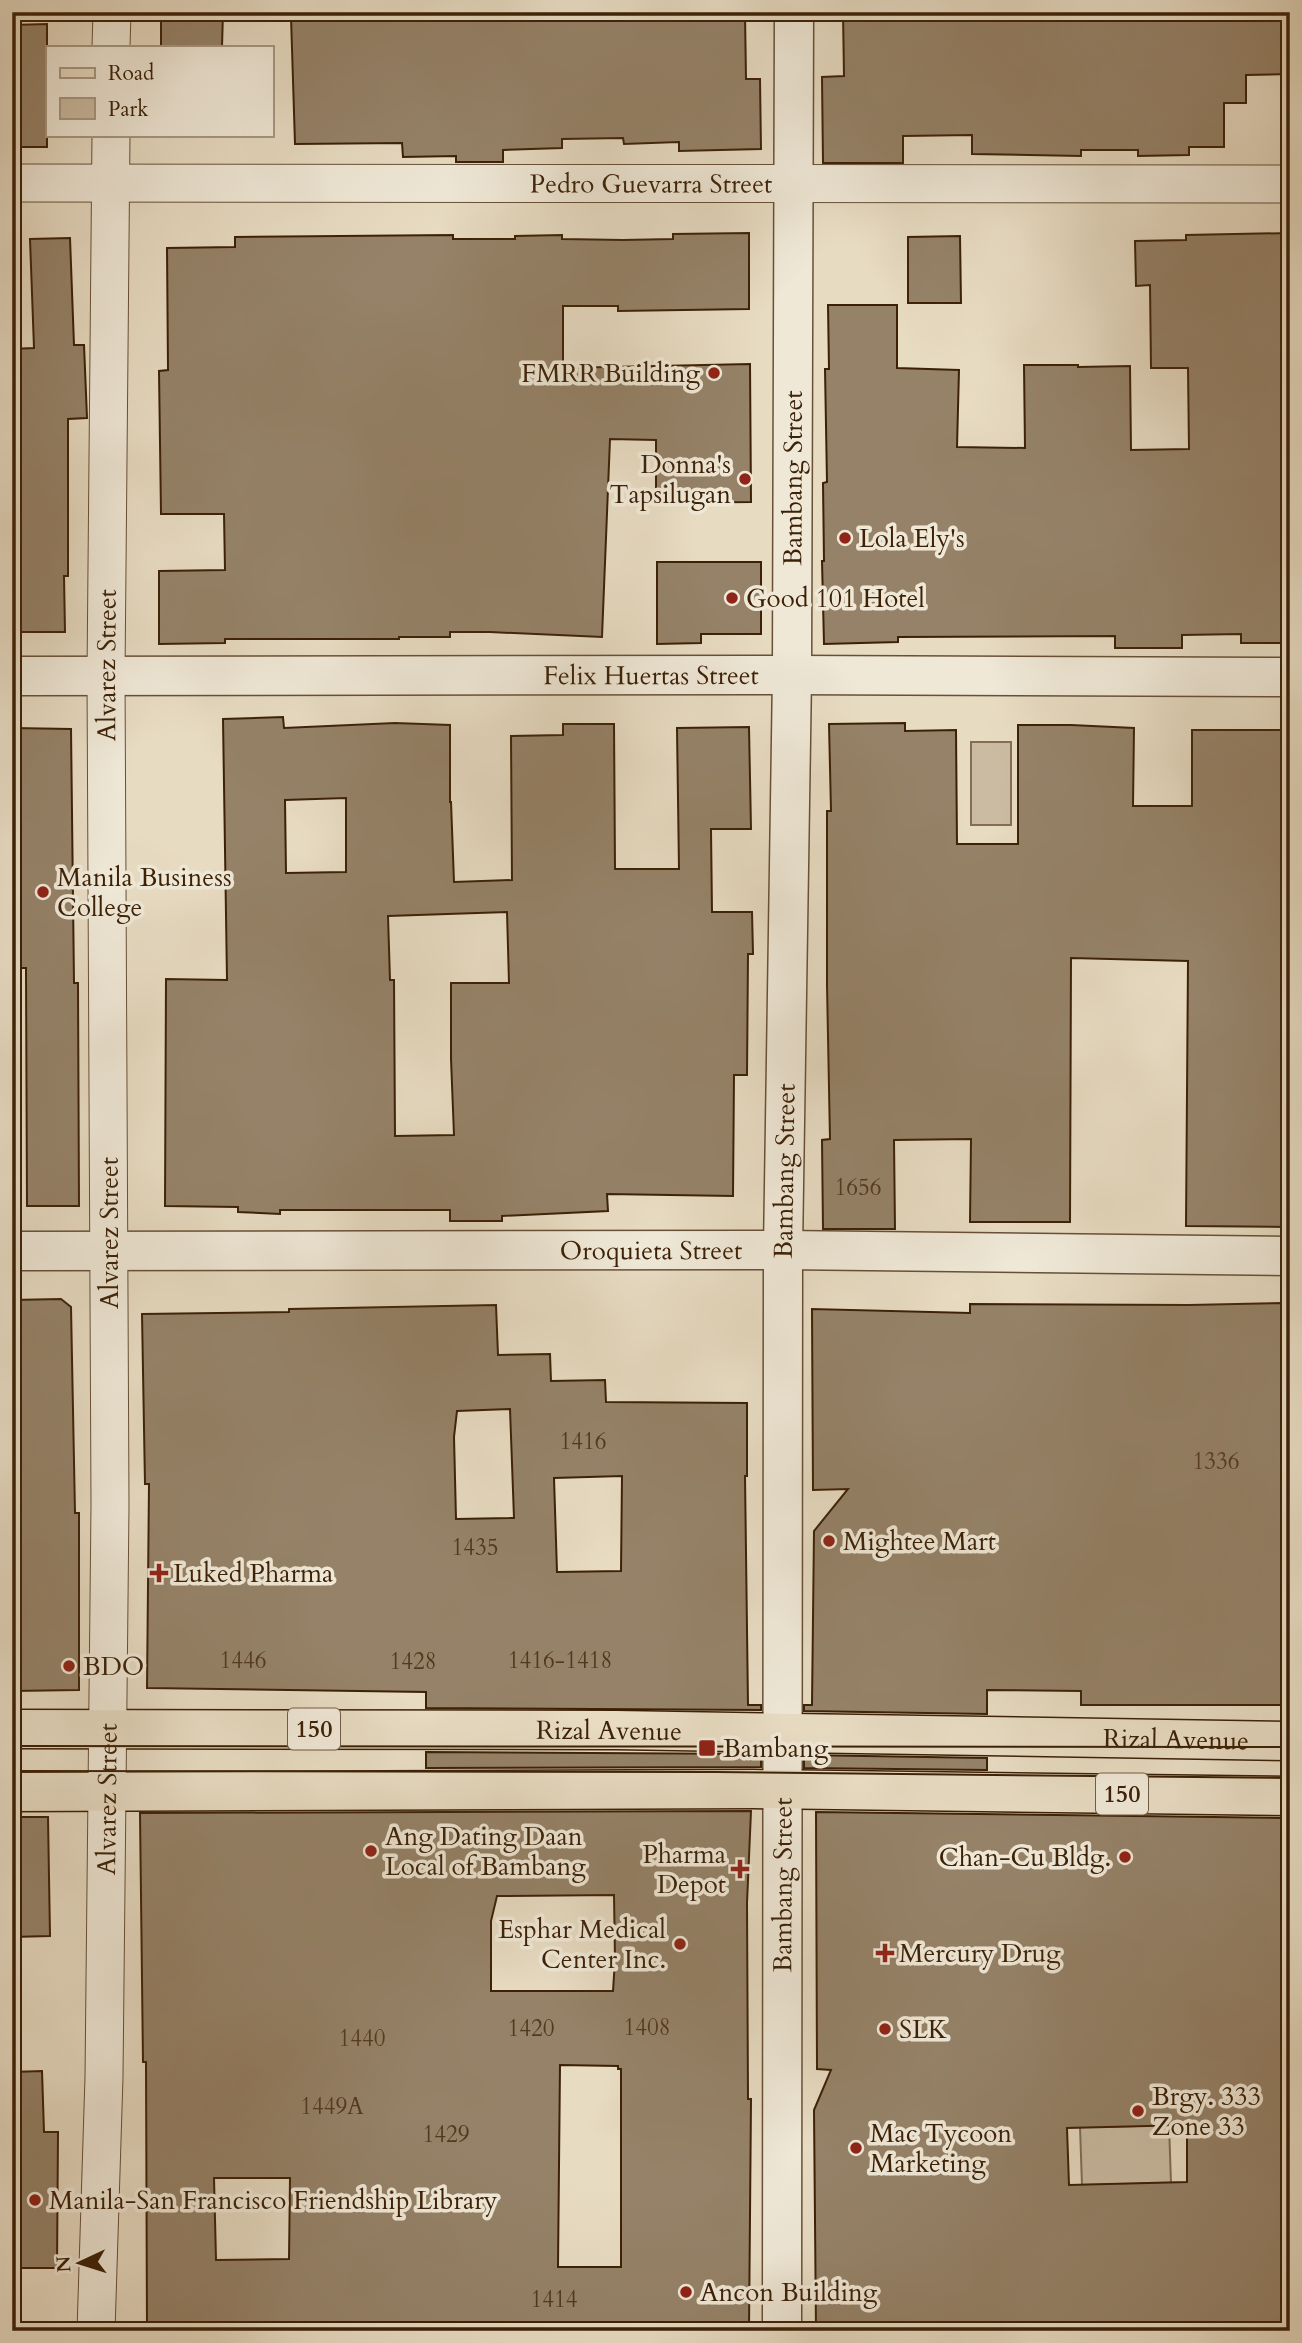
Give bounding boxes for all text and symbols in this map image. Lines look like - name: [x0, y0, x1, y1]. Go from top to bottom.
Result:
- legend: [46, 46, 273, 136]
- text: Road: [108, 59, 154, 88]
- text: Park: [108, 95, 149, 124]
- street label: Pedro Guevarra Street: [530, 166, 772, 201]
- place label: FMRR Building: [521, 356, 700, 391]
- marker: FMRR Building: [706, 365, 722, 381]
- street label: Bambang Street: [775, 390, 810, 566]
- place label: Donna's Tapsilugan: [609, 447, 731, 512]
- marker: Donna's Tapsilugan: [737, 471, 753, 487]
- place label: Lola Ely's: [859, 521, 965, 556]
- marker: Lola Ely's: [837, 530, 853, 546]
- place label: Good 101 Hotel: [746, 581, 925, 616]
- street label: Alvarez Street: [88, 589, 124, 741]
- marker: Good 101 Hotel: [724, 590, 740, 606]
- street label: Felix Huertas Street: [543, 658, 759, 693]
- place label: Manila Business College: [57, 860, 232, 925]
- marker: Manila Business College: [35, 884, 51, 900]
- street label: Bambang Street: [765, 1083, 803, 1259]
- street label: Alvarez Street: [92, 1157, 127, 1309]
- house number: 1656: [834, 1172, 882, 1203]
- street label: Oroquieta Street: [560, 1233, 742, 1268]
- house number: 1416: [559, 1426, 607, 1457]
- house number: 1336: [1192, 1446, 1240, 1477]
- place label: Mightee Mart: [843, 1524, 996, 1559]
- house number: 1435: [451, 1532, 499, 1563]
- marker: Mightee Mart: [821, 1533, 837, 1549]
- place label: Luked Pharma: [173, 1556, 333, 1591]
- marker: Luked Pharma: [151, 1565, 167, 1581]
- house number: 1446: [219, 1645, 267, 1676]
- house number: 1416-1418: [508, 1645, 612, 1676]
- house number: 1428: [389, 1646, 437, 1677]
- place label: BDO: [83, 1649, 144, 1684]
- marker: BDO: [61, 1658, 77, 1674]
- road number: 150: [288, 1708, 340, 1750]
- street label: Rizal Avenue: [536, 1712, 682, 1749]
- street label: Rizal Avenue: [1103, 1720, 1249, 1758]
- street label: Alvarez Street: [89, 1723, 125, 1875]
- place label: Bambang: [723, 1731, 829, 1766]
- marker: Bambang: [697, 1738, 717, 1758]
- road number: 150: [1096, 1774, 1148, 1814]
- street label: Bambang Street: [765, 1797, 800, 1973]
- place label: Ang Dating Daan Local of Bambang: [385, 1819, 586, 1884]
- place label: Pharma Depot: [642, 1837, 726, 1902]
- place label: Chan-Cu Bldg.: [939, 1840, 1111, 1875]
- marker: Ang Dating Daan Local of Bambang: [363, 1843, 379, 1859]
- marker: Chan-Cu Bldg.: [1117, 1849, 1133, 1865]
- marker: Pharma Depot: [732, 1861, 748, 1877]
- place label: Esphar Medical Center Inc.: [498, 1912, 666, 1977]
- marker: Esphar Medical Center Inc.: [672, 1936, 688, 1952]
- place label: Mercury Drug: [899, 1936, 1061, 1971]
- marker: Mercury Drug: [877, 1945, 893, 1961]
- house number: 1408: [623, 2012, 671, 2043]
- place label: SLK: [899, 2012, 948, 2047]
- house number: 1420: [507, 2013, 555, 2044]
- marker: SLK: [877, 2021, 893, 2037]
- house number: 1440: [338, 2023, 386, 2054]
- place label: Brgy. 333 Zone 33: [1152, 2079, 1261, 2144]
- house number: 1449A: [300, 2091, 364, 2122]
- marker: Brgy. 333 Zone 33: [1130, 2103, 1146, 2119]
- place label: Mac Tycoon Marketing: [870, 2116, 1012, 2181]
- house number: 1429: [422, 2119, 470, 2150]
- marker: Mac Tycoon Marketing: [848, 2140, 864, 2156]
- place label: Manila-San Francisco Friendship Library: [49, 2183, 498, 2218]
- marker: Manila-San Francisco Friendship Library: [27, 2192, 43, 2208]
- north arrow: [46, 2228, 116, 2298]
- text: N: [50, 2254, 78, 2273]
- place label: Ancon Building: [700, 2275, 878, 2310]
- house number: 1414: [530, 2284, 578, 2315]
- marker: Ancon Building: [678, 2284, 694, 2300]

